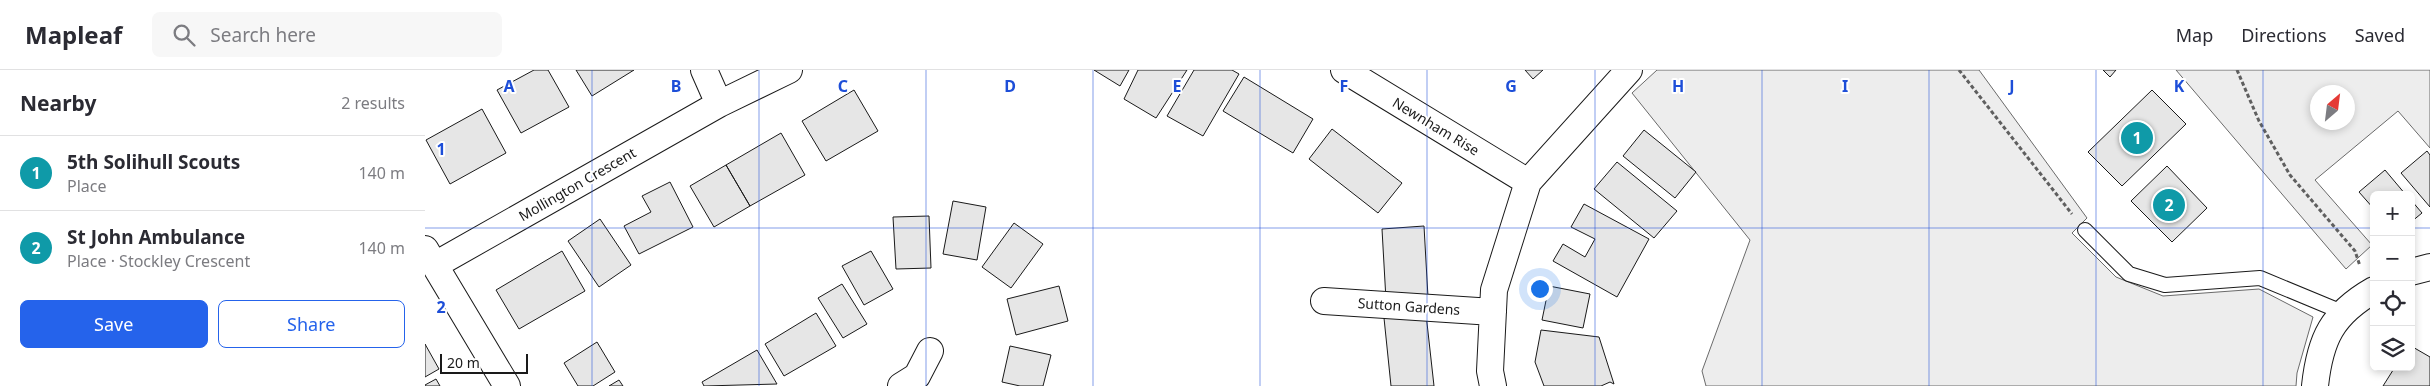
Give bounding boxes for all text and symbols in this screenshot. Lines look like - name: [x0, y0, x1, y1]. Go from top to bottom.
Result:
- search box: [152, 12, 502, 57]
- text: Mapleaf: [25, 18, 122, 51]
- icon: search: [170, 21, 198, 49]
- text: Search here: [210, 22, 316, 48]
- text: Map: [2176, 23, 2213, 47]
- text: Directions: [2241, 23, 2327, 47]
- text: Saved: [2355, 23, 2405, 47]
- text: A: [503, 75, 515, 97]
- text: B: [671, 75, 681, 97]
- text: C: [838, 75, 848, 97]
- text: D: [1004, 75, 1016, 97]
- text: E: [1173, 75, 1182, 97]
- text: F: [1340, 75, 1348, 97]
- text: G: [1505, 75, 1517, 97]
- text: H: [1672, 75, 1684, 97]
- text: I: [1842, 75, 1848, 97]
- text: J: [2007, 75, 2015, 97]
- text: K: [2174, 75, 2185, 97]
- north arrow: [2310, 85, 2355, 130]
- text: Nearby: [20, 89, 96, 117]
- text: 2 results: [341, 92, 405, 114]
- street label: Newnham Rise: [1389, 93, 1483, 159]
- pin: 1: [2121, 119, 2153, 157]
- text: 1: [436, 138, 446, 160]
- street label: Mollington Crescent: [515, 143, 639, 225]
- text: 5th Solihull Scouts: [67, 149, 240, 175]
- text: 1: [31, 162, 41, 184]
- text: 140 m: [358, 162, 405, 184]
- text: Place: [67, 175, 107, 197]
- pin: 2: [2153, 186, 2185, 224]
- map controls: [2370, 191, 2415, 371]
- button: +: [2370, 191, 2415, 236]
- text: St John Ambulance: [67, 224, 245, 250]
- button: −: [2370, 236, 2415, 281]
- text: 2: [31, 237, 41, 259]
- text: 140 m: [358, 237, 405, 259]
- text: Place · Stockley Crescent: [67, 250, 250, 272]
- your location: [1527, 276, 1553, 302]
- button: locate: [2370, 281, 2415, 326]
- street label: Sutton Gardens: [1357, 293, 1461, 319]
- text: 2: [436, 296, 446, 318]
- button: Save: [20, 300, 208, 348]
- button: Share: [218, 300, 405, 348]
- button: layers: [2370, 326, 2415, 371]
- scale bar: [440, 351, 527, 374]
- text: 20 m: [447, 353, 480, 372]

